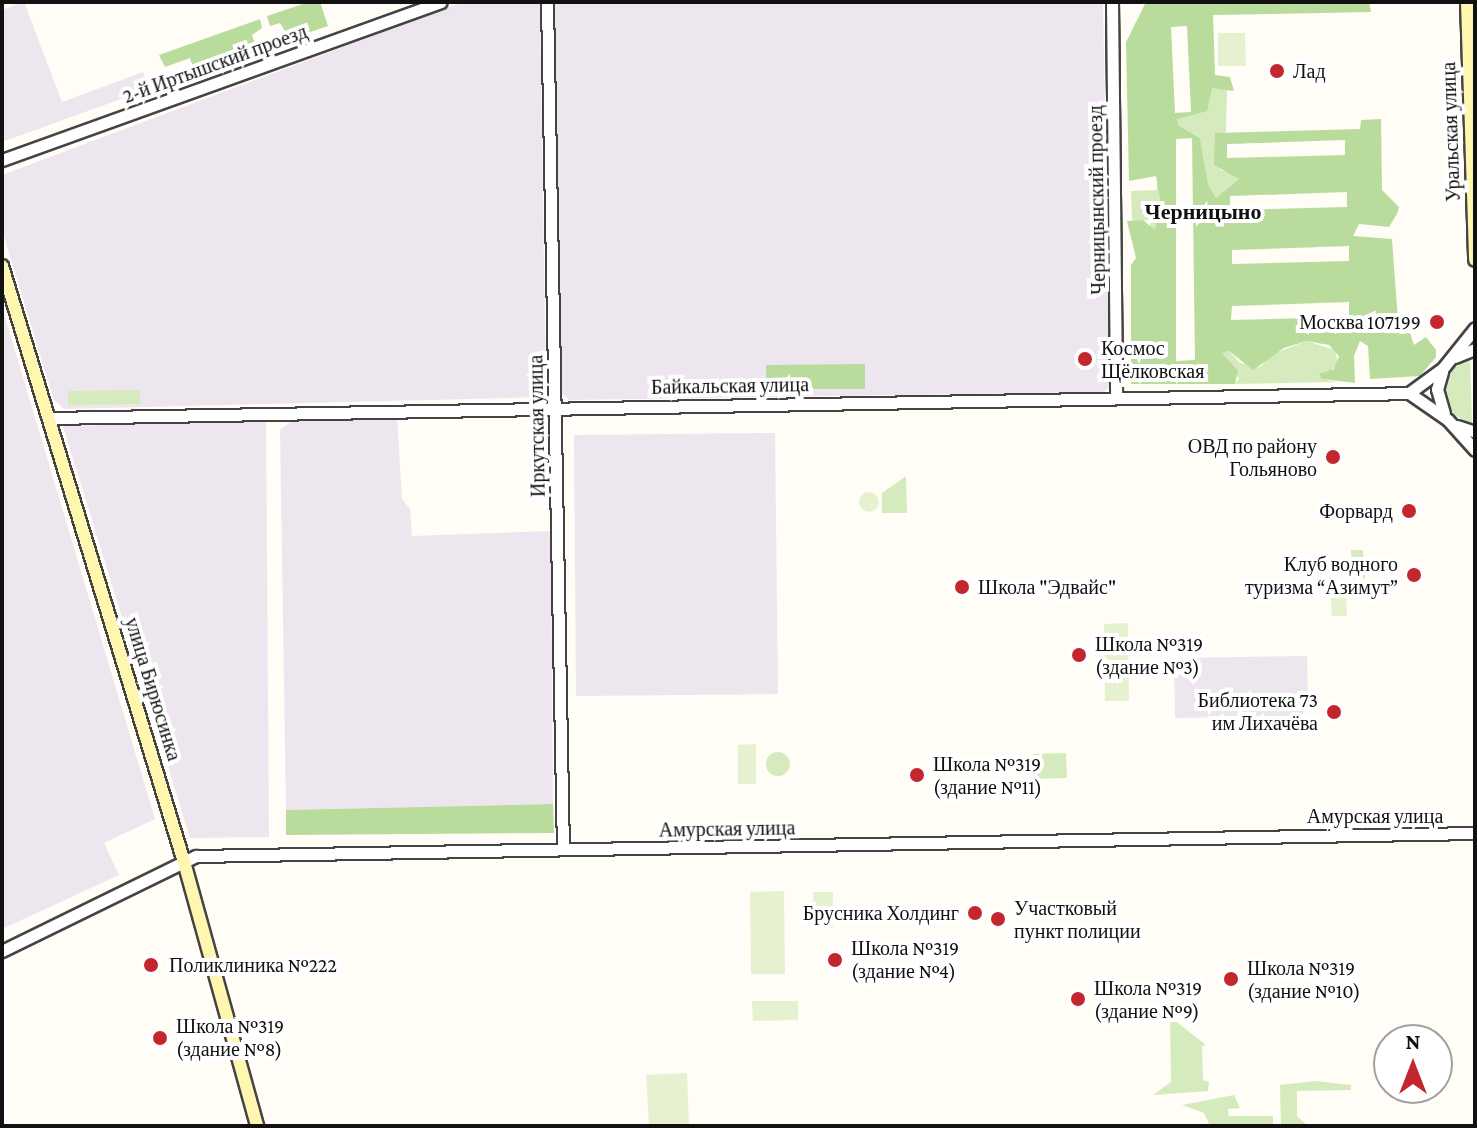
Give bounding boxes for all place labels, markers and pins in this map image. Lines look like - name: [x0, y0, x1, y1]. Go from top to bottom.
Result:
- place label: Лад: [1293, 59, 1326, 83]
- marker: Лад: [1268, 62, 1286, 80]
- place label: Москва 107199: [1299, 310, 1421, 334]
- marker: Москва 107199: [1428, 313, 1446, 331]
- place label: Космос Щёлковская: [1101, 336, 1204, 383]
- marker: Космос Щёлковская: [1076, 350, 1094, 368]
- place label: ОВД по району Гольяново: [1188, 434, 1317, 481]
- marker: ОВД по району Гольяново: [1324, 448, 1342, 466]
- place label: Форвард: [1319, 499, 1393, 523]
- marker: Форвард: [1400, 502, 1418, 520]
- place label: Клуб водного туризма “Азимут”: [1245, 552, 1398, 599]
- marker: Клуб водного туризма “Азимут”: [1405, 566, 1423, 584]
- place label: Школа "Эдвайс": [978, 575, 1116, 599]
- marker: Школа "Эдвайс": [953, 578, 971, 596]
- place label: Школа №319 (здание №3): [1095, 632, 1203, 679]
- marker: Школа №319 (здание №3): [1070, 646, 1088, 664]
- place label: Библиотека 73 им Лихачёва: [1198, 688, 1318, 735]
- marker: Библиотека 73 им Лихачёва: [1325, 703, 1343, 721]
- place label: Школа №319 (здание №11): [933, 752, 1042, 799]
- marker: Школа №319 (здание №11): [908, 766, 926, 784]
- place label: Участковый пункт полиции: [1014, 896, 1141, 943]
- place label: Брусника Холдинг: [803, 901, 959, 925]
- marker: Брусника Холдинг: [966, 904, 984, 922]
- marker: Участковый пункт полиции: [989, 910, 1007, 928]
- place label: Школа №319 (здание №4): [851, 936, 959, 983]
- marker: Школа №319 (здание №4): [826, 951, 844, 969]
- place label: Поликлиника №222: [169, 953, 337, 977]
- marker: Поликлиника №222: [140, 954, 162, 976]
- place label: Школа №319 (здание №10): [1247, 956, 1361, 1003]
- marker: Школа №319 (здание №10): [1222, 970, 1240, 988]
- place label: Школа №319 (здание №9): [1094, 976, 1202, 1023]
- marker: Школа №319 (здание №9): [1069, 990, 1087, 1008]
- place label: Школа №319 (здание №8): [176, 1014, 284, 1061]
- marker: Школа №319 (здание №8): [151, 1029, 169, 1047]

